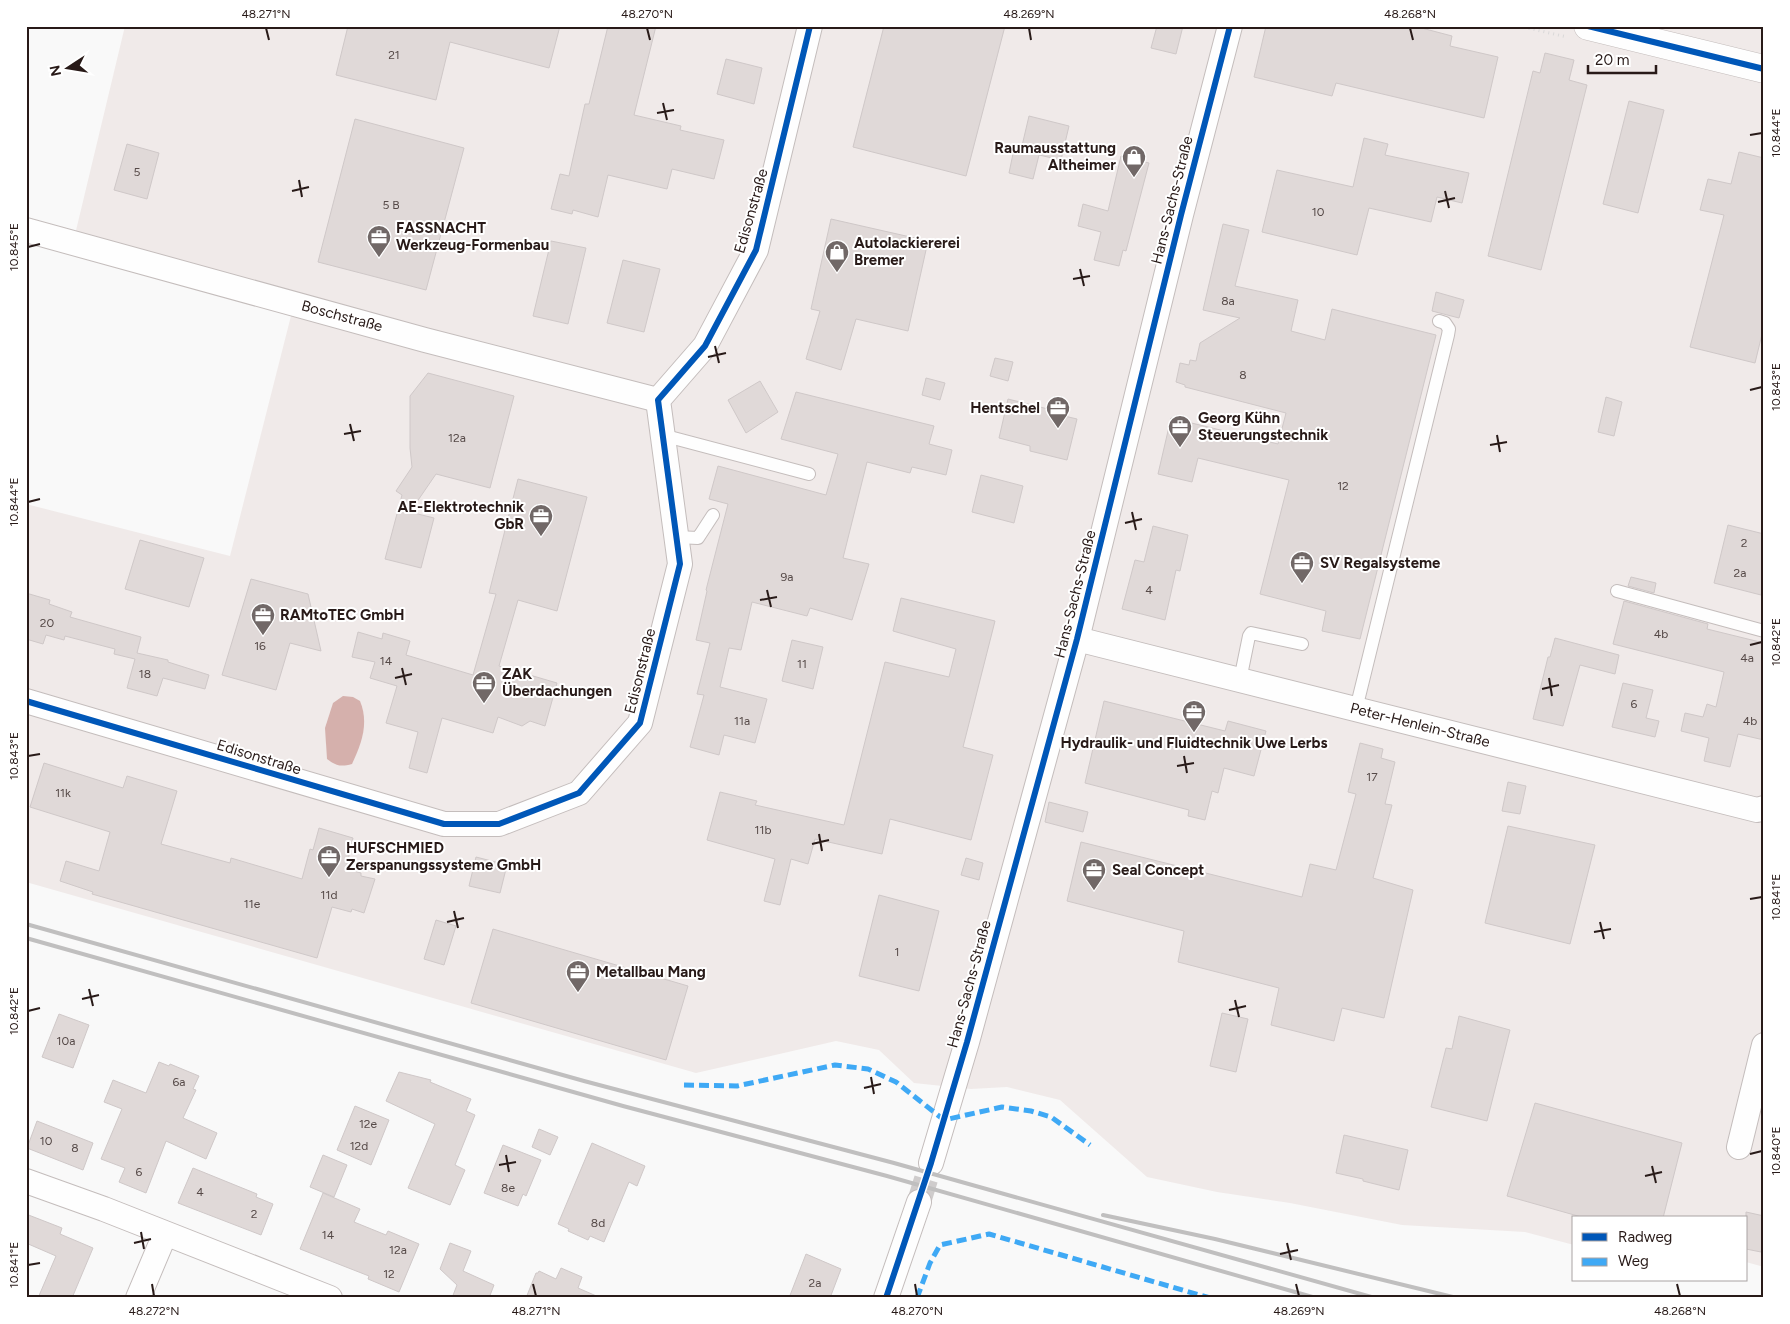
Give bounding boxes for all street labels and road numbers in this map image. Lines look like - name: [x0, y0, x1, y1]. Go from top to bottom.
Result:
- street label: Hans-Sachs-Straße: [1147, 134, 1197, 266]
- street label: Edisonstraße: [730, 167, 772, 255]
- street label: Boschstraße: [299, 297, 385, 335]
- street label: Hans-Sachs-Straße: [1050, 528, 1100, 660]
- street label: Edisonstraße: [621, 626, 659, 716]
- street label: Peter-Henlein-Straße: [1348, 699, 1492, 751]
- street label: Edisonstraße: [215, 736, 303, 778]
- street label: Hans-Sachs-Straße: [943, 918, 995, 1050]

